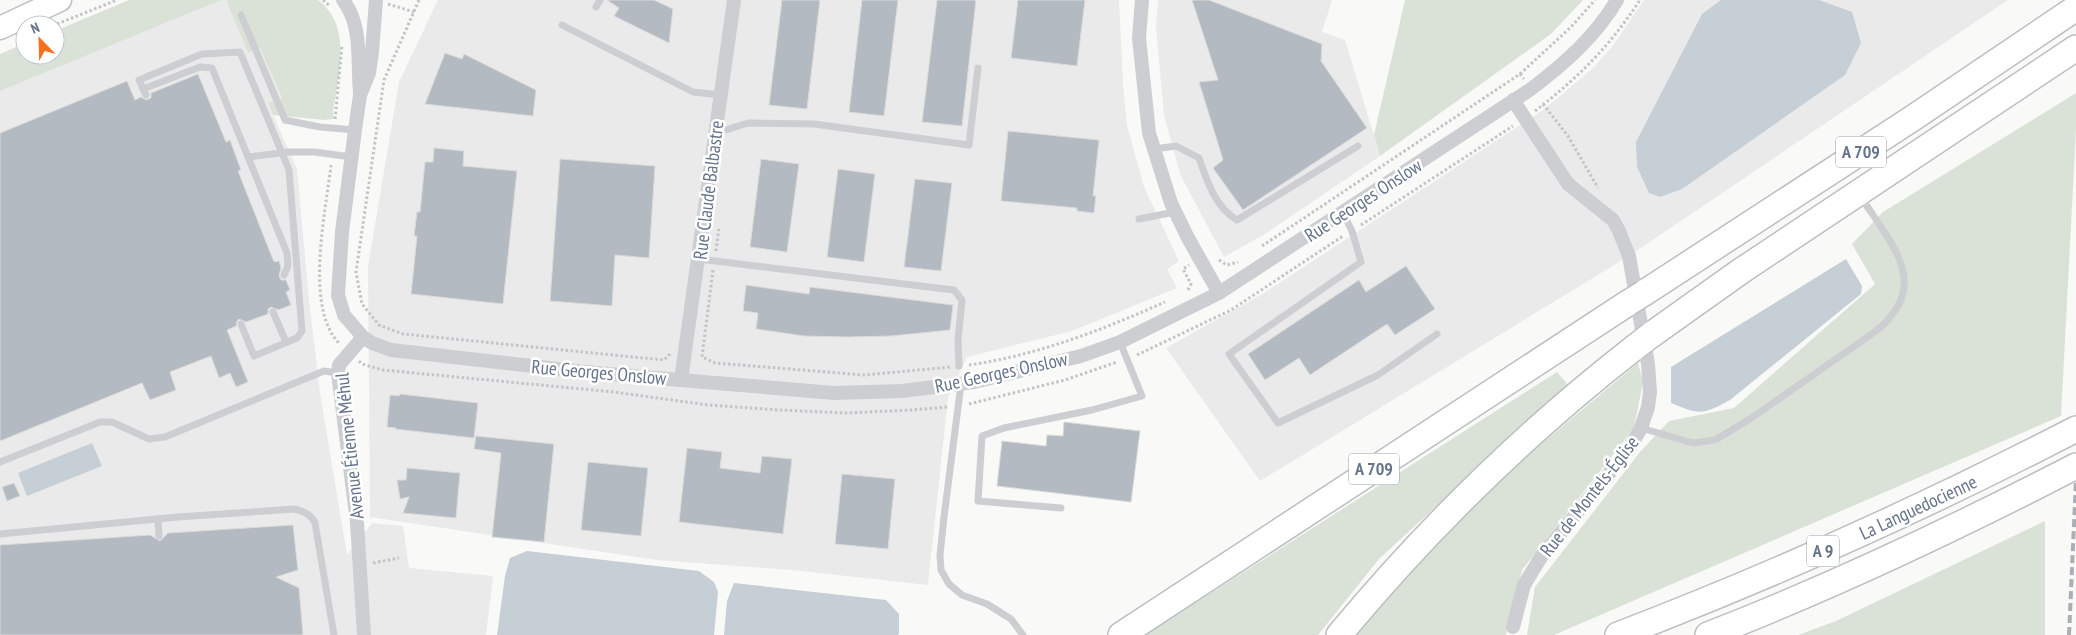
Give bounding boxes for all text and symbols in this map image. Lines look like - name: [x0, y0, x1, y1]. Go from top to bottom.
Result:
- north arrow: [15, 15, 65, 65]
- text: N: [28, 18, 42, 38]
- street label: Rue Claude Balbastre: [688, 119, 728, 261]
- road number: A 709: [1836, 136, 1886, 168]
- street label: Rue Georges Onslow: [1300, 153, 1427, 247]
- street label: Rue Georges Onslow: [932, 346, 1070, 398]
- street label: Rue Georges Onslow: [531, 354, 668, 390]
- street label: Avenue Étienne Méhul: [329, 371, 369, 520]
- street label: Rue de Montels-Église: [1534, 431, 1644, 561]
- road number: A 709: [1349, 454, 1399, 484]
- street label: La Languedocienne: [1855, 469, 1981, 545]
- road number: A 9: [1807, 536, 1839, 566]

